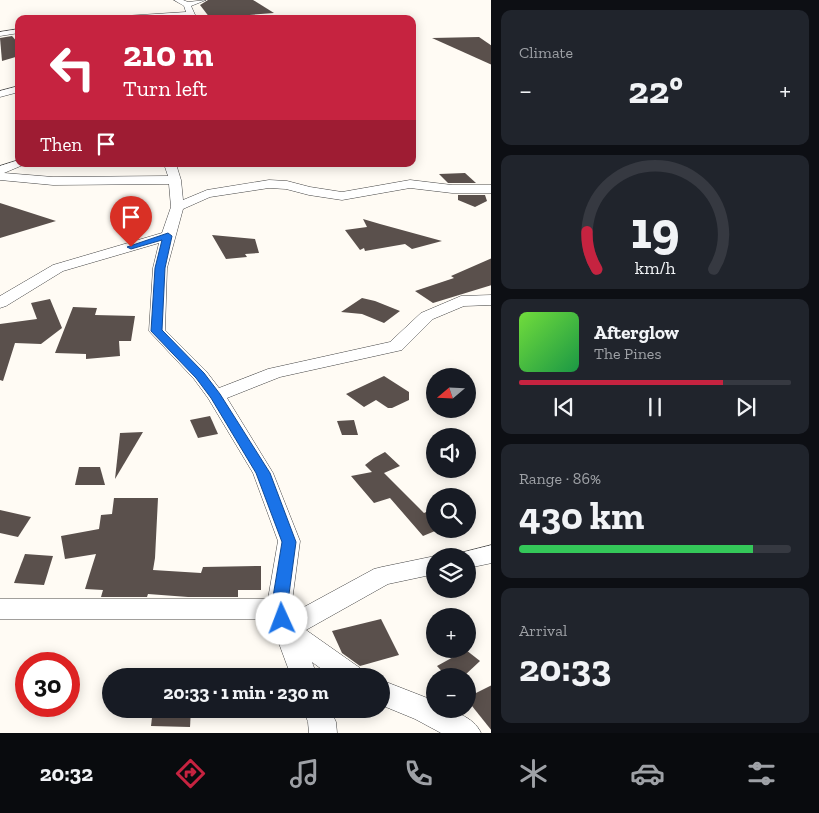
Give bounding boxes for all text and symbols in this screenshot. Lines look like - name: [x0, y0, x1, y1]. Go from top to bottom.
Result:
- text: 210 m: [123, 33, 213, 75]
- icon: left: [40, 35, 105, 100]
- text: Climate: [519, 43, 573, 62]
- text: 22°: [628, 67, 683, 113]
- text: −: [519, 74, 532, 107]
- text: +: [779, 74, 791, 107]
- text: Turn left: [123, 75, 207, 102]
- icon: arrive: [92, 130, 120, 158]
- text: Then: [40, 133, 82, 156]
- pin: [110, 196, 152, 247]
- text: 19: [631, 199, 679, 261]
- icon: arrive: [117, 203, 145, 231]
- text: km/h: [635, 257, 675, 279]
- text: Afterglow: [594, 321, 679, 344]
- text: The Pines: [594, 344, 661, 363]
- north arrow: [426, 368, 476, 418]
- map controls: [426, 368, 476, 718]
- icon: previous: [550, 393, 578, 421]
- icon: pause: [641, 393, 669, 421]
- icon: next: [732, 393, 760, 421]
- button: sound: [426, 428, 476, 478]
- text: Range · 86%: [519, 469, 601, 488]
- button: search: [426, 488, 476, 538]
- text: 430 km: [519, 493, 644, 539]
- button: layers: [426, 548, 476, 598]
- position arrow: [255, 592, 307, 644]
- button: +: [426, 608, 476, 658]
- text: Arrival: [519, 621, 567, 640]
- text: 20:33: [519, 645, 611, 691]
- speed limit sign: 30: [15, 652, 80, 717]
- button: −: [426, 668, 476, 718]
- text: 20:33 · 1 min · 230 m: [163, 681, 329, 704]
- icon: directions: [173, 756, 208, 791]
- icon: music: [287, 756, 322, 791]
- icon: phone: [401, 756, 436, 791]
- icon: climate: [516, 756, 551, 791]
- icon: car: [630, 756, 665, 791]
- icon: filters: [744, 756, 779, 791]
- text: 20:32: [40, 760, 93, 787]

